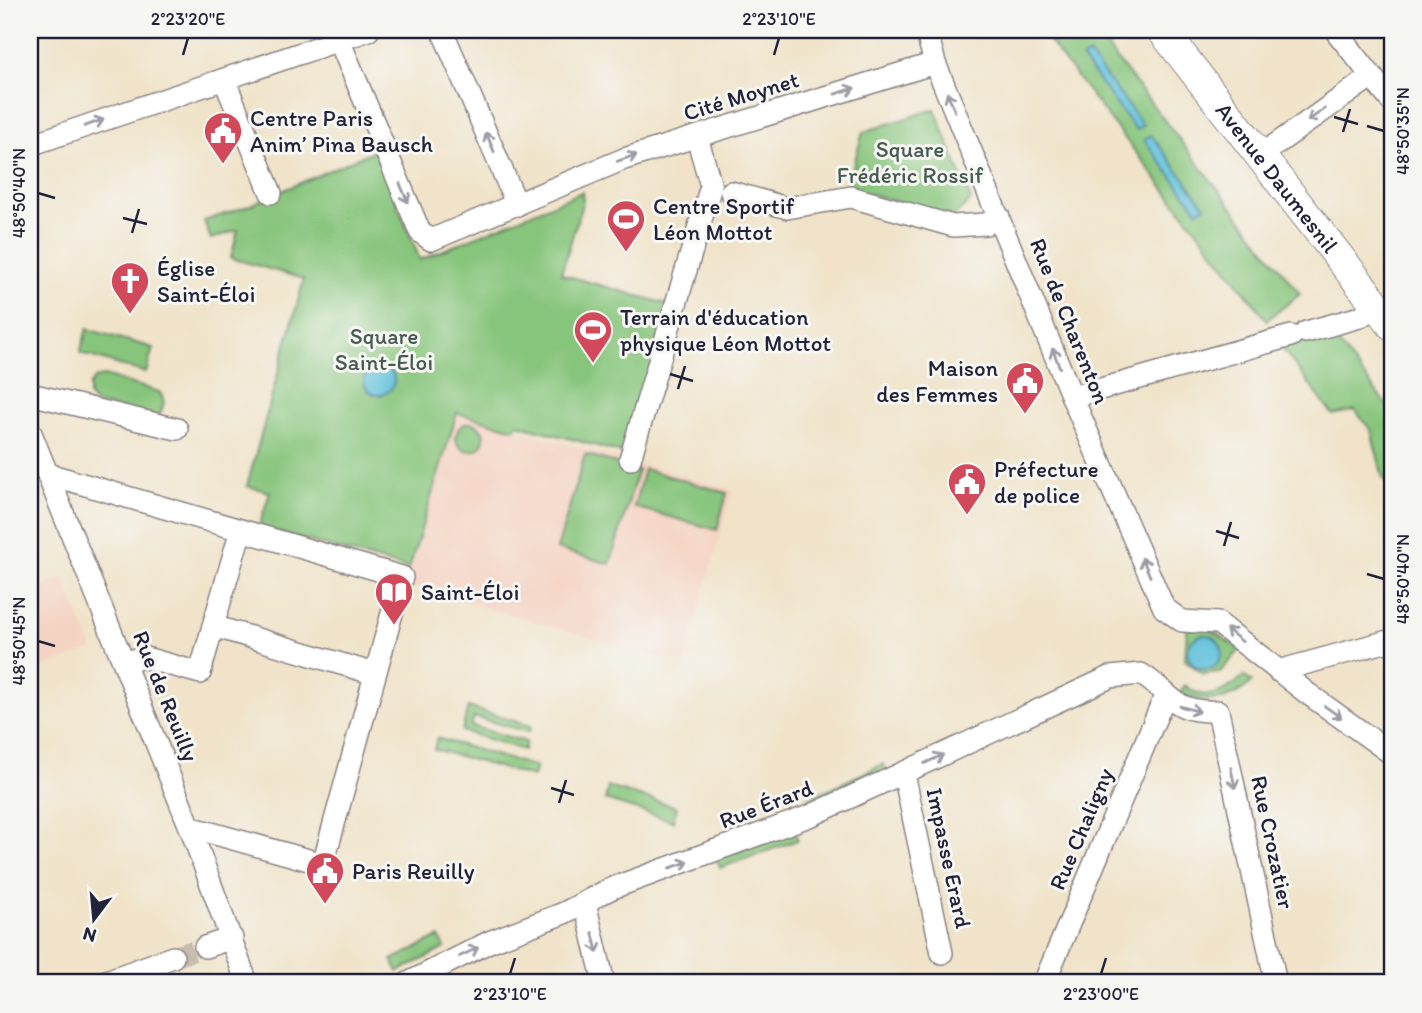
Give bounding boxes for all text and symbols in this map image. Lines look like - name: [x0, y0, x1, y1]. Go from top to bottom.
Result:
- text: 2°23'20"E: [151, 8, 225, 30]
- text: 2°23'10"E: [742, 8, 816, 30]
- street label: Cité Moynet: [680, 65, 802, 127]
- one-way arrow: [833, 84, 855, 97]
- text: 48°50'35"N: [1392, 87, 1414, 175]
- one-way arrow: [944, 92, 957, 113]
- street label: Avenue Daumesnil: [1210, 97, 1345, 259]
- place label: Centre Paris Anim’ Pina Bausch: [250, 104, 433, 158]
- one-way arrow: [1308, 108, 1326, 123]
- public building icon: Centre Paris Anim’ Pina Bausch: [202, 110, 244, 165]
- one-way arrow: [83, 116, 105, 128]
- one-way arrow: [483, 131, 496, 153]
- park label: Square Frédéric Rossif: [837, 135, 984, 189]
- text: 48°50'40"N: [8, 148, 30, 238]
- one-way arrow: [616, 151, 638, 163]
- one-way arrow: [398, 182, 411, 204]
- place label: Centre Sportif Léon Mottot: [653, 192, 795, 246]
- sports icon: Centre Sportif Léon Mottot: [605, 198, 647, 253]
- street label: Rue de Charenton: [1024, 234, 1116, 408]
- place label: Église Saint-Éloi: [157, 254, 255, 308]
- church icon: Église Saint-Éloi: [109, 260, 151, 315]
- place label: Terrain d'éducation physique Léon Mottot: [620, 303, 831, 357]
- sports icon: Terrain d'éducation physique Léon Mottot: [572, 309, 614, 364]
- park label: Square Saint-Éloi: [335, 322, 433, 376]
- one-way arrow: [1049, 347, 1062, 369]
- place label: Maison des Femmes: [876, 354, 998, 408]
- public building icon: Maison des Femmes: [1004, 360, 1046, 415]
- place label: Préfecture de police: [994, 455, 1099, 509]
- public building icon: Préfecture de police: [946, 461, 988, 516]
- text: 48°50'40"N: [1392, 534, 1414, 624]
- one-way arrow: [1139, 556, 1152, 578]
- library icon: Saint-Éloi: [373, 571, 415, 626]
- place label: Saint-Éloi: [421, 578, 519, 606]
- text: 48°50'45"N: [8, 597, 30, 685]
- street label: Rue de Reuilly: [127, 626, 205, 766]
- one-way arrow: [1226, 628, 1244, 643]
- one-way arrow: [1179, 703, 1201, 716]
- one-way arrow: [1323, 705, 1342, 719]
- one-way arrow: [923, 752, 944, 765]
- street label: Rue Chaligny: [1043, 764, 1119, 894]
- one-way arrow: [1226, 766, 1240, 789]
- street label: Rue Érard: [715, 773, 817, 835]
- street label: Rue Crozatier: [1245, 773, 1301, 911]
- street label: Impasse Erard: [920, 785, 978, 931]
- public building icon: Paris Reuilly: [304, 850, 346, 905]
- place label: Paris Reuilly: [352, 857, 475, 885]
- one-way arrow: [667, 858, 689, 870]
- north arrow: [60, 884, 130, 954]
- text: N: [80, 922, 99, 948]
- one-way arrow: [588, 931, 602, 954]
- one-way arrow: [458, 944, 478, 958]
- text: 2°23'10"E: [473, 983, 547, 1005]
- text: 2°23'00"E: [1063, 983, 1139, 1005]

